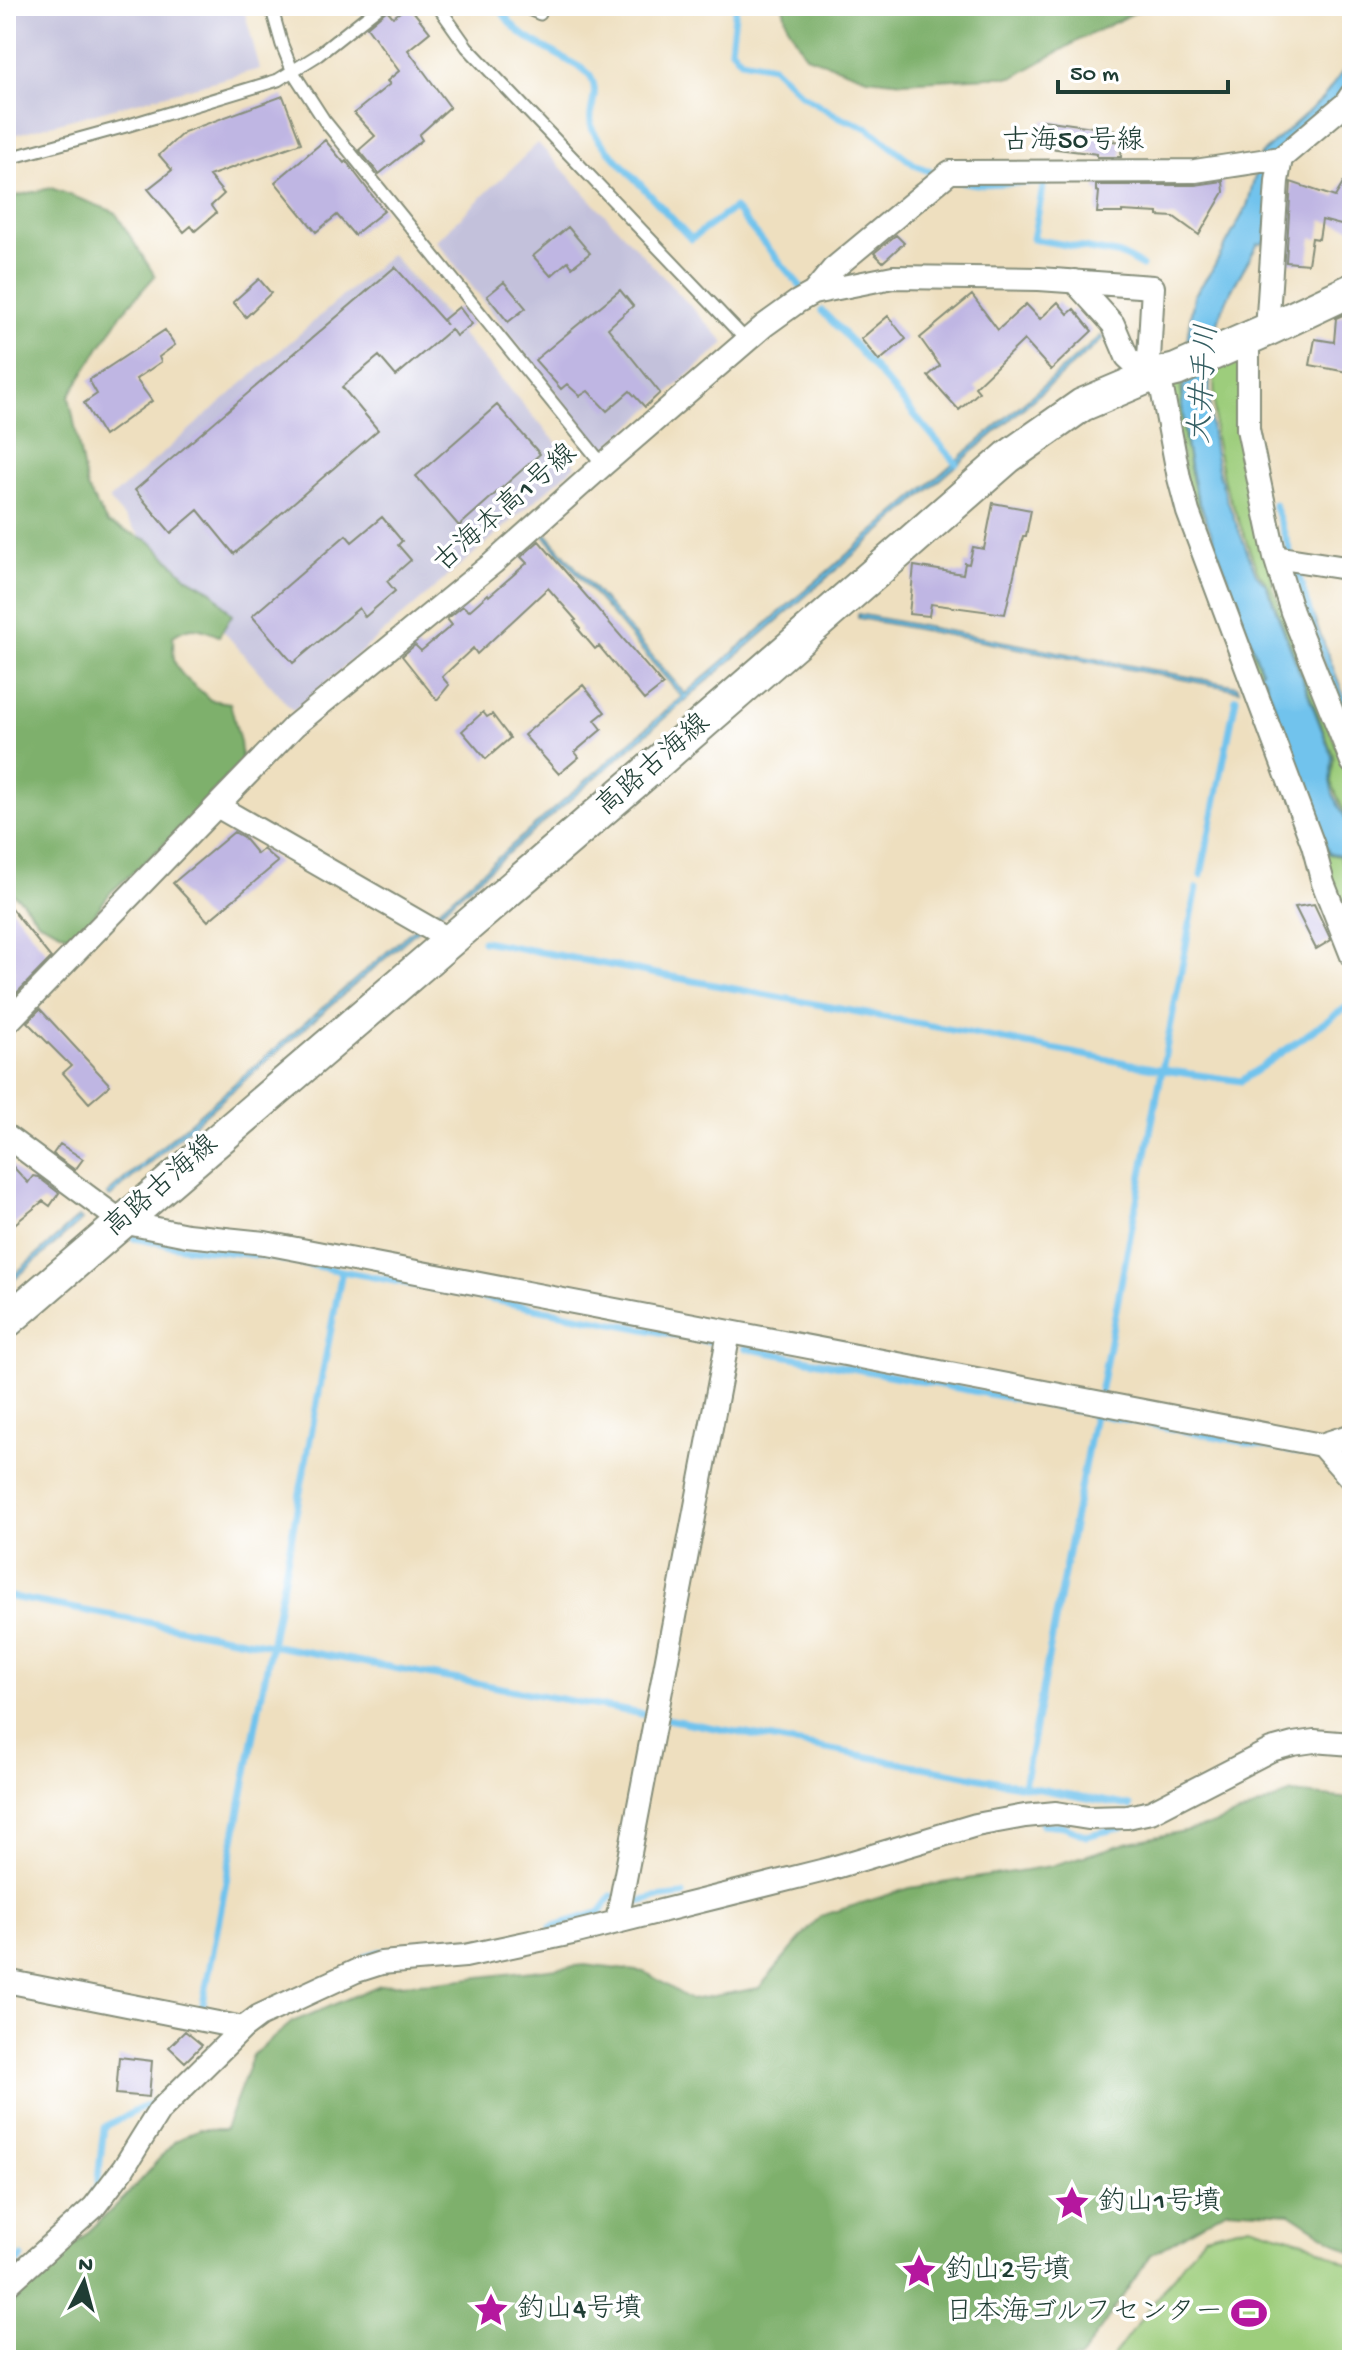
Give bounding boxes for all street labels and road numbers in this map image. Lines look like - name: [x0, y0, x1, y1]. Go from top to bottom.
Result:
- street label: 古海50号線: [1002, 125, 1144, 159]
- street label: 古海本高1号線: [427, 437, 584, 580]
- street label: 高路古海線: [590, 707, 718, 824]
- street label: 高路古海線: [98, 1128, 226, 1245]

